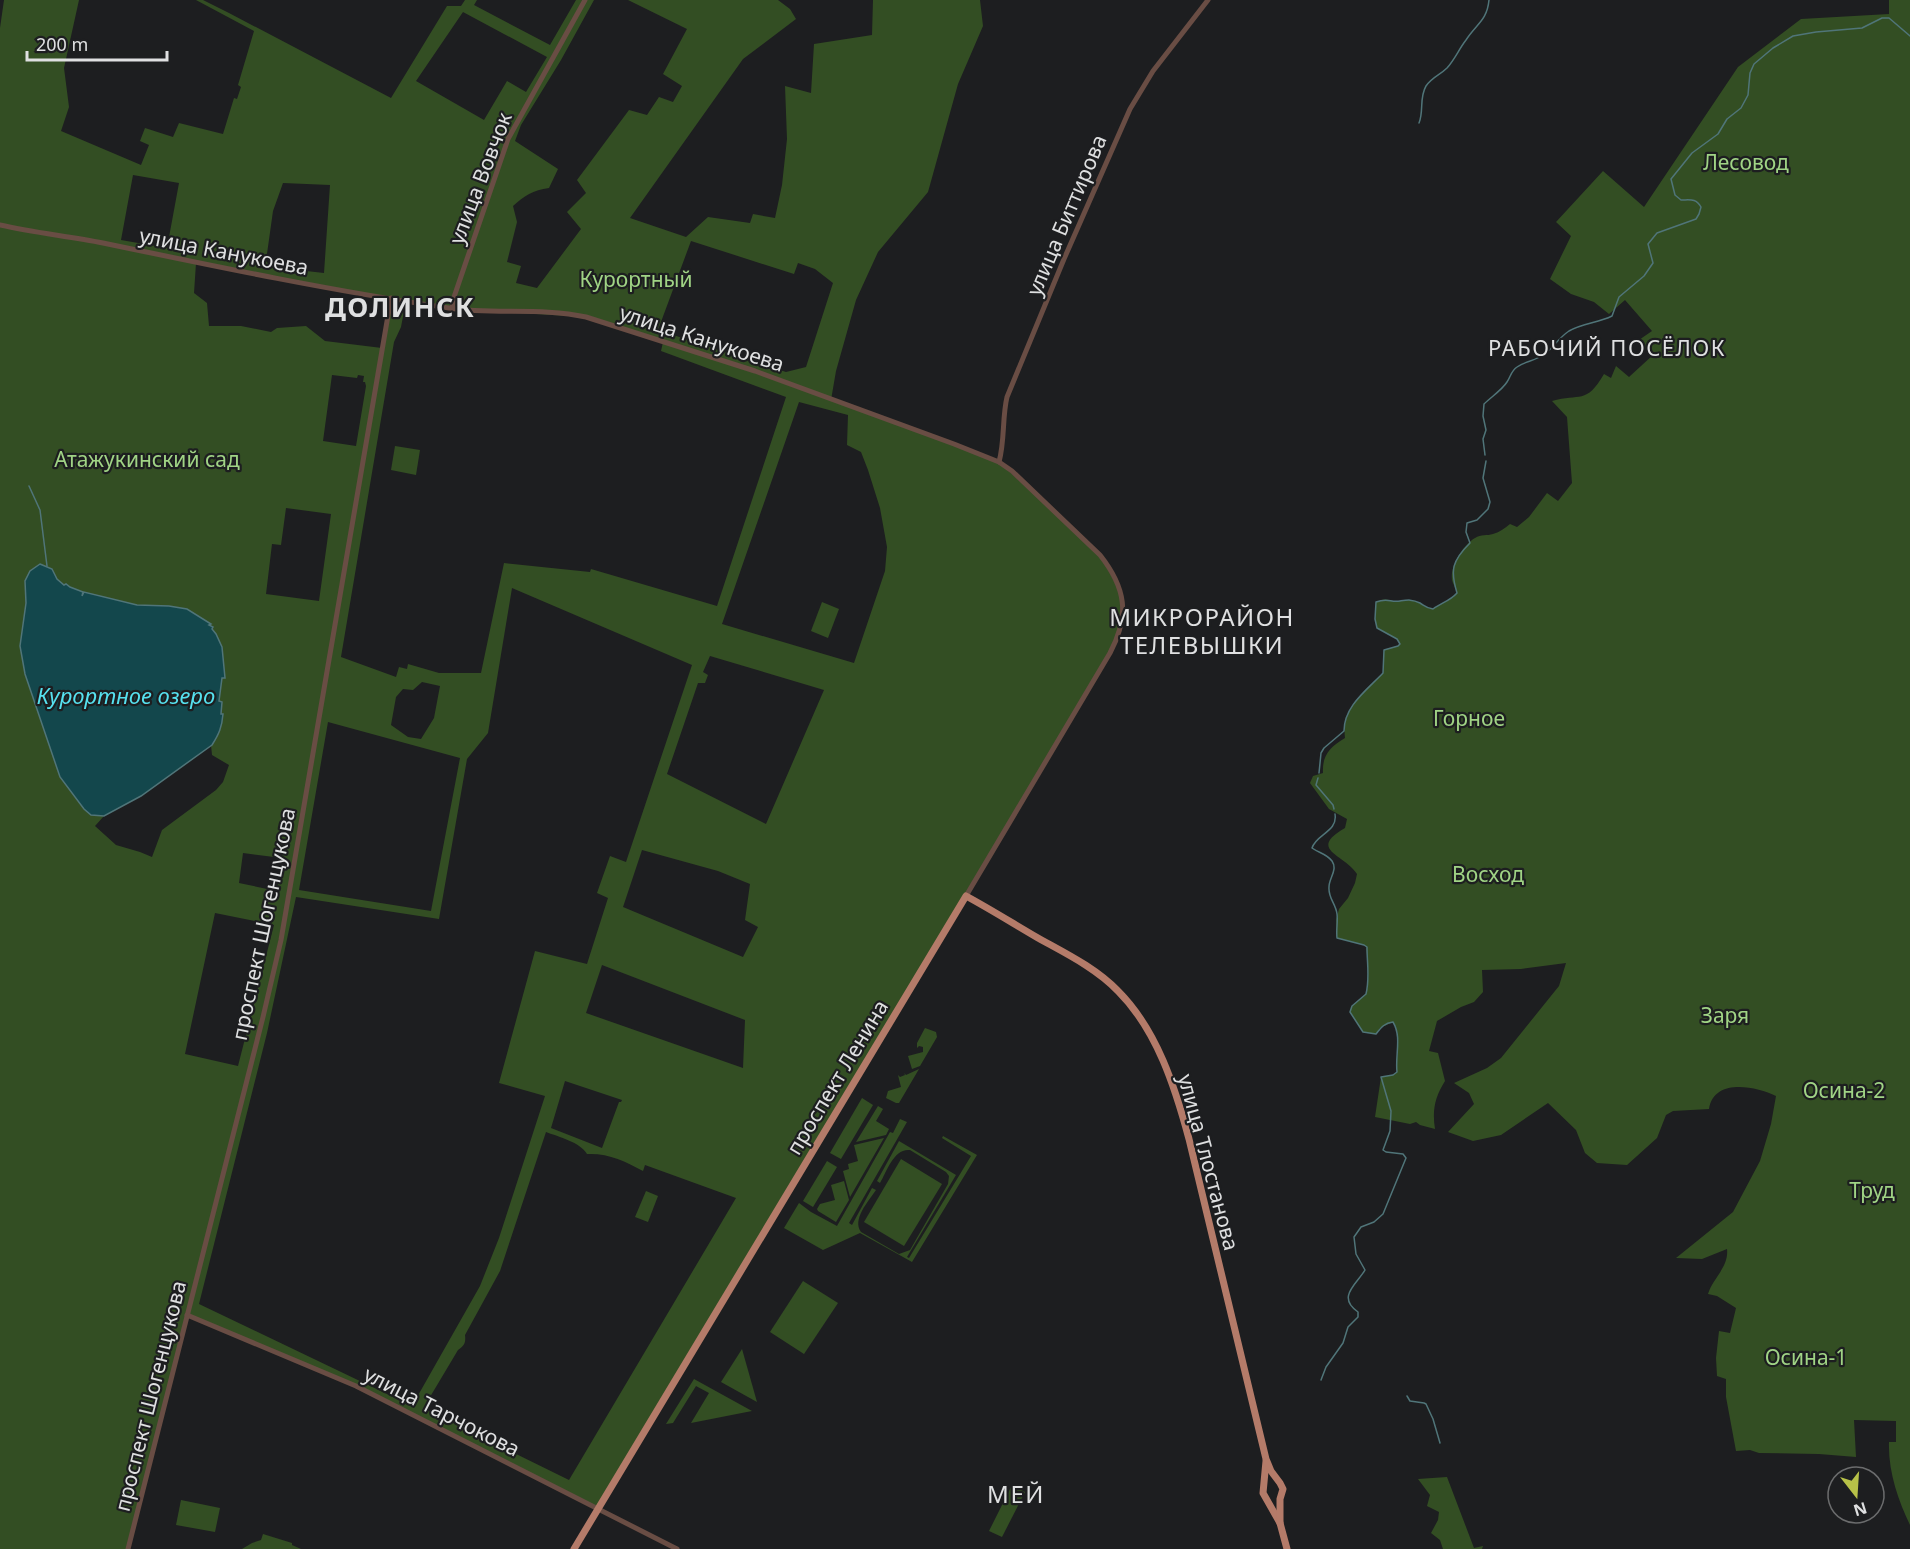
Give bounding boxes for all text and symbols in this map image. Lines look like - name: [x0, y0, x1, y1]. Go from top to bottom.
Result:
- scale bar: [27, 24, 166, 62]
- text: 200 m: [36, 32, 88, 56]
- street label: улица Вовчок: [442, 108, 518, 248]
- street label: улица Биттирова: [1019, 130, 1113, 300]
- park label: Лесовод: [1703, 148, 1789, 176]
- street label: улица Канукоева: [137, 221, 311, 281]
- park label: Курортный: [579, 265, 693, 293]
- district label: ДОЛИНСК: [325, 288, 475, 325]
- street label: улица Канукоева: [616, 298, 788, 378]
- district label: РАБОЧИЙ ПОСЁЛОК: [1488, 332, 1726, 362]
- park label: Атажукинский сад: [54, 445, 240, 473]
- district label: МИКРОРАЙОН ТЕЛЕВЫШКИ: [1109, 600, 1295, 661]
- water label: Курортное озеро: [37, 680, 215, 710]
- park label: Горное: [1433, 704, 1505, 732]
- street label: проспект Шогенцукова: [225, 805, 301, 1043]
- park label: Восход: [1452, 860, 1524, 888]
- street label: проспект Ленина: [780, 994, 894, 1160]
- park label: Заря: [1701, 1001, 1749, 1029]
- street label: улица Тлостанова: [1172, 1071, 1246, 1253]
- park label: Осина-2: [1803, 1076, 1885, 1104]
- park label: Труд: [1849, 1176, 1895, 1204]
- street label: проспект Шогенцукова: [108, 1278, 192, 1514]
- park label: Осина-1: [1765, 1343, 1847, 1371]
- street label: улица Тарчокова: [359, 1360, 525, 1462]
- north arrow: [1826, 1465, 1886, 1525]
- district label: МЕЙ: [987, 1477, 1045, 1510]
- text: N: [1851, 1497, 1870, 1522]

